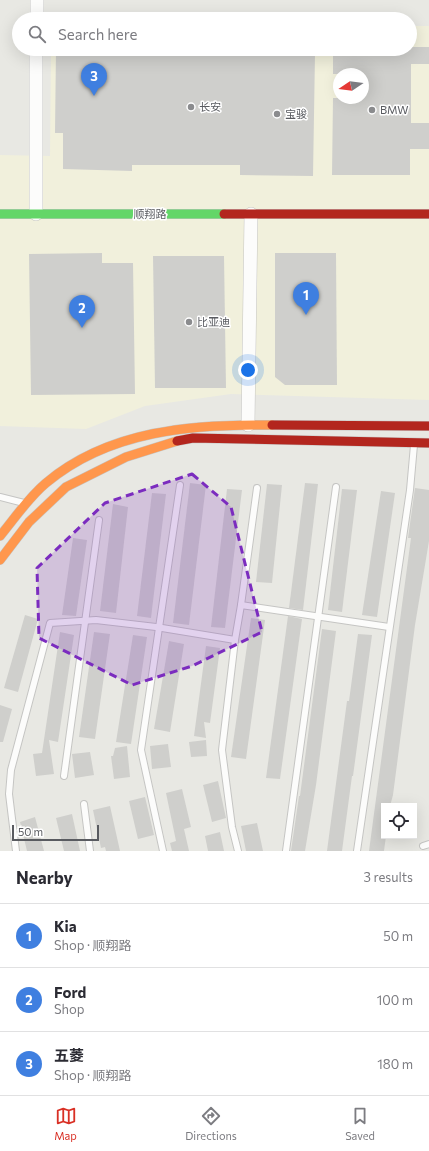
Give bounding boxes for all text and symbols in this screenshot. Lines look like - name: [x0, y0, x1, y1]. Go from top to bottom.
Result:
- search box: [12, 12, 417, 56]
- icon: search: [26, 23, 48, 45]
- text: Search here: [58, 25, 137, 43]
- pin: 3: [81, 63, 107, 96]
- north arrow: [333, 68, 369, 104]
- place label: 长安: [199, 100, 221, 113]
- marker: 长安: [186, 102, 196, 112]
- place label: BMW: [380, 103, 408, 116]
- marker: BMW: [367, 105, 377, 115]
- place label: 宝骏: [285, 107, 307, 120]
- marker: 宝骏: [272, 109, 282, 119]
- street label: 顺翔路: [134, 207, 167, 220]
- pin: 1: [293, 282, 319, 315]
- pin: 2: [69, 295, 95, 328]
- place label: 比亚迪: [197, 315, 230, 328]
- marker: 比亚迪: [184, 317, 194, 327]
- your location: [238, 360, 258, 380]
- map controls: [381, 803, 417, 839]
- button: locate: [381, 803, 417, 839]
- scale bar: [12, 823, 99, 842]
- text: 50 m: [18, 825, 43, 838]
- text: Nearby: [16, 867, 73, 888]
- text: 3 results: [364, 869, 413, 885]
- text: Kia: [54, 917, 77, 935]
- text: 1: [26, 928, 32, 944]
- text: 50 m: [383, 928, 413, 944]
- text: Shop · 顺翔路: [54, 937, 132, 953]
- text: Ford: [54, 983, 86, 1001]
- text: 2: [25, 992, 33, 1008]
- text: 100 m: [377, 992, 413, 1008]
- text: Shop: [54, 1001, 85, 1017]
- text: 五菱: [54, 1046, 84, 1064]
- text: 3: [25, 1056, 33, 1072]
- text: 180 m: [377, 1056, 413, 1072]
- text: Shop · 顺翔路: [54, 1067, 132, 1083]
- tab: Map: [54, 1105, 77, 1142]
- tab: Directions: [185, 1105, 237, 1142]
- tab: Saved: [345, 1105, 375, 1142]

